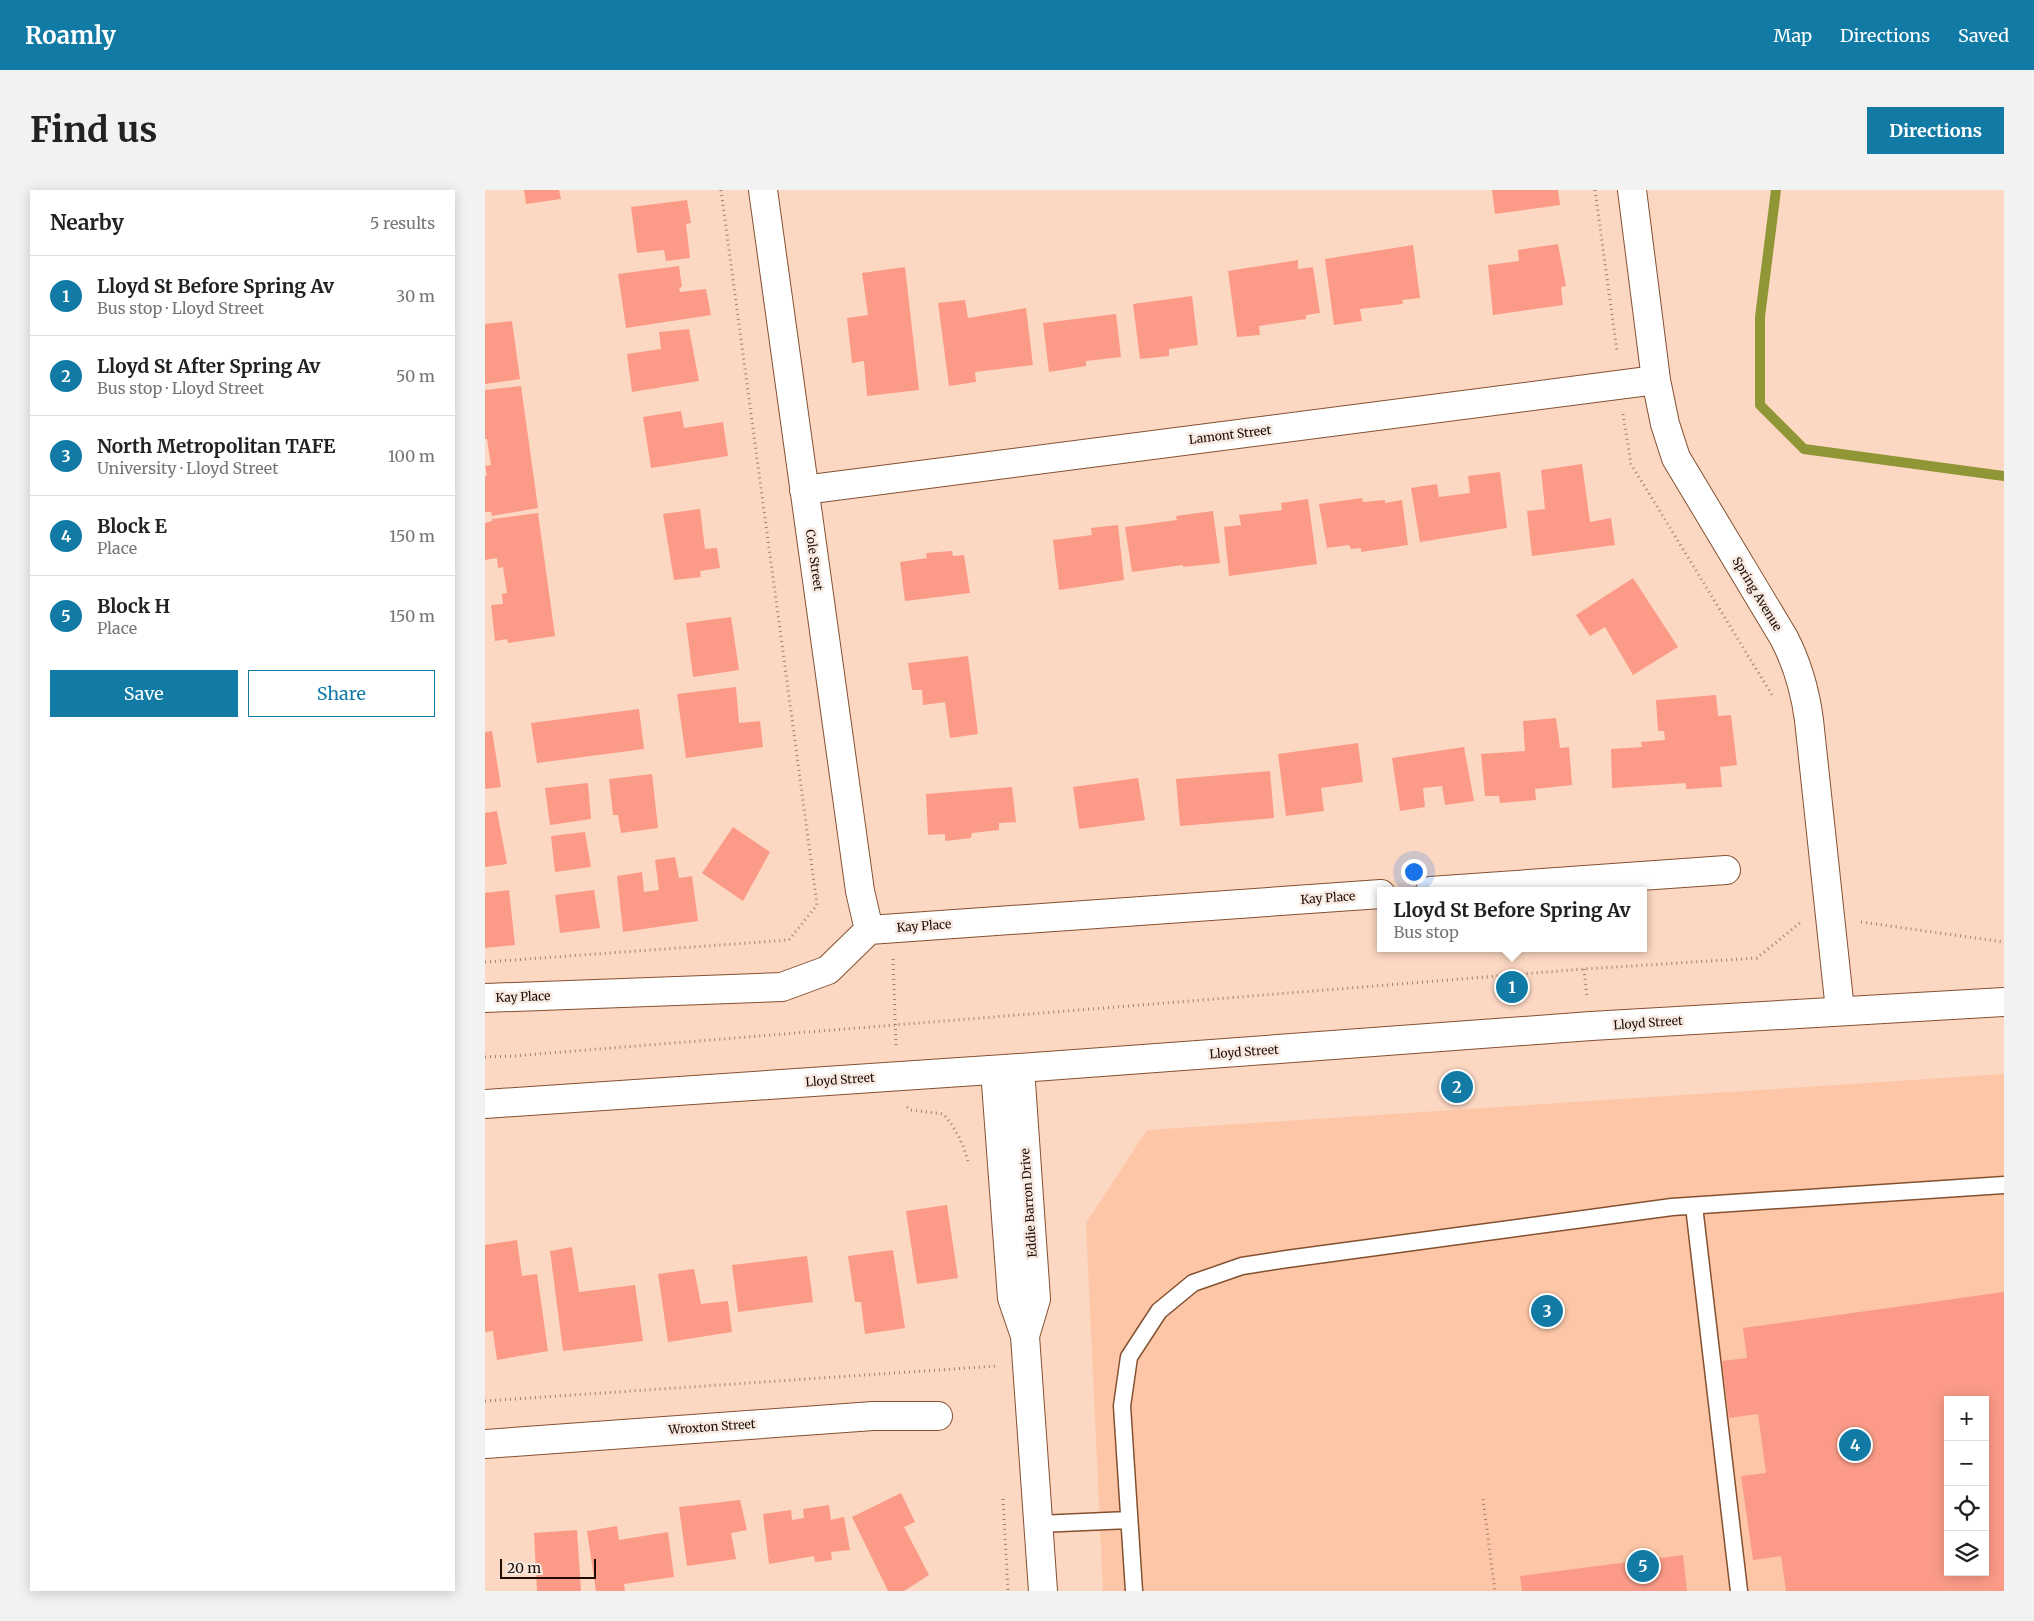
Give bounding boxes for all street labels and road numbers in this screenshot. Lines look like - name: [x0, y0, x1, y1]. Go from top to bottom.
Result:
- street label: Lamont Street: [1188, 422, 1272, 447]
- street label: Cole Street: [803, 528, 826, 592]
- street label: Spring Avenue: [1729, 554, 1785, 633]
- street label: Kay Place: [1300, 888, 1356, 907]
- street label: Kay Place: [896, 916, 952, 935]
- street label: Kay Place: [495, 988, 551, 1005]
- street label: Lloyd Street: [1613, 1013, 1683, 1032]
- street label: Lloyd Street: [1209, 1042, 1279, 1061]
- street label: Lloyd Street: [805, 1070, 875, 1089]
- street label: Eddie Barron Drive: [1017, 1148, 1040, 1258]
- street label: Wroxton Street: [667, 1416, 756, 1437]

